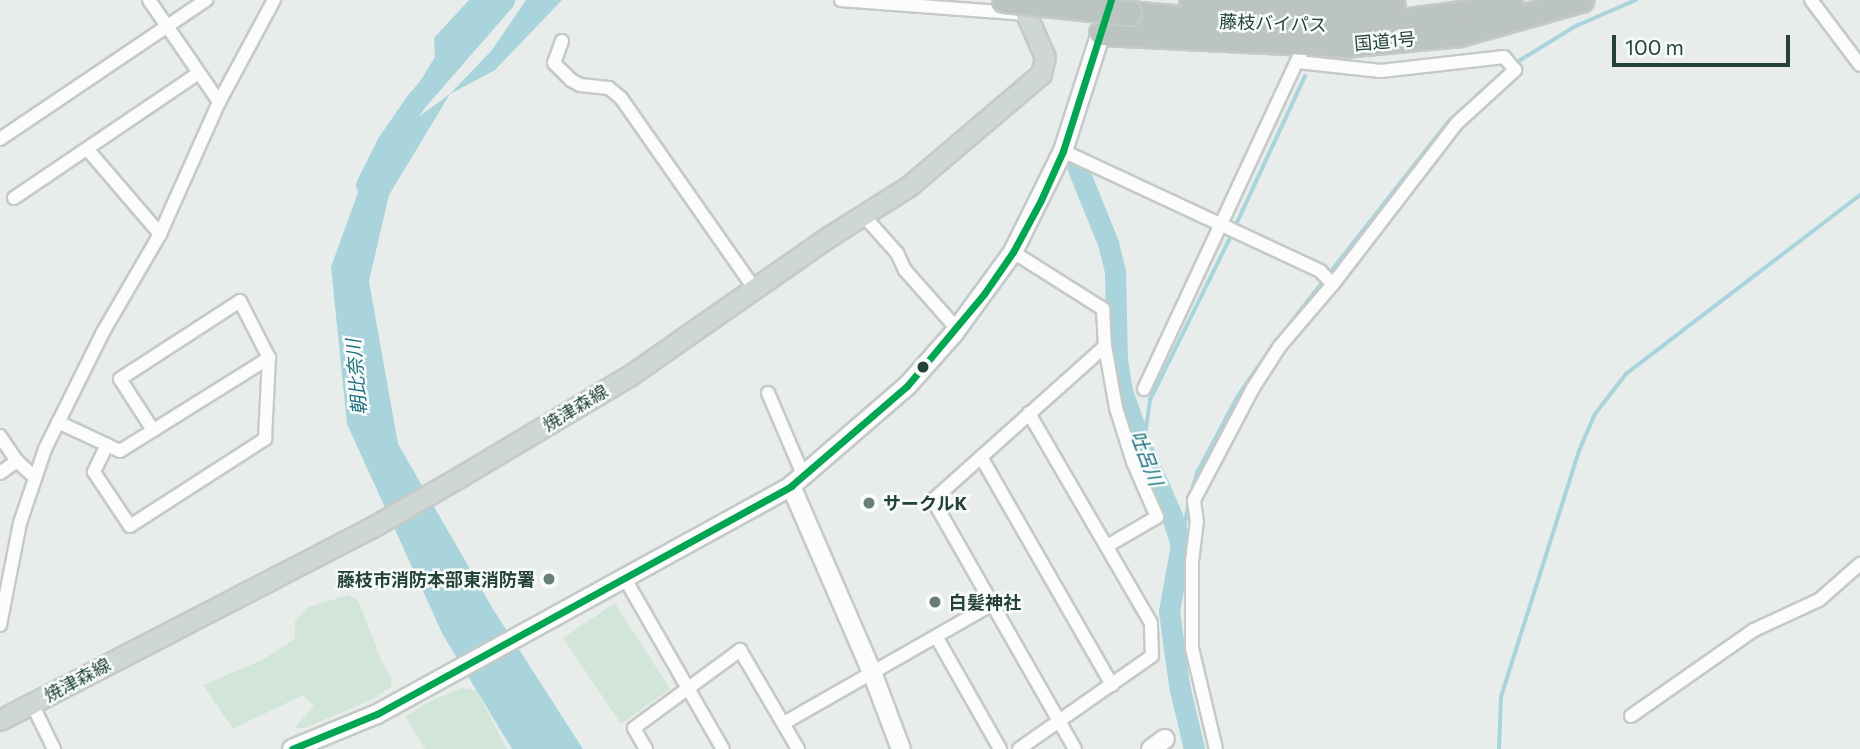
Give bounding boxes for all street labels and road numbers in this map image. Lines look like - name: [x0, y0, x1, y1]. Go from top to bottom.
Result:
- street label: 藤枝バイパス: [1219, 10, 1327, 36]
- street label: 国道1号: [1353, 28, 1417, 54]
- street label: 焼津森線: [539, 380, 611, 436]
- street label: 焼津森線: [40, 654, 114, 706]

